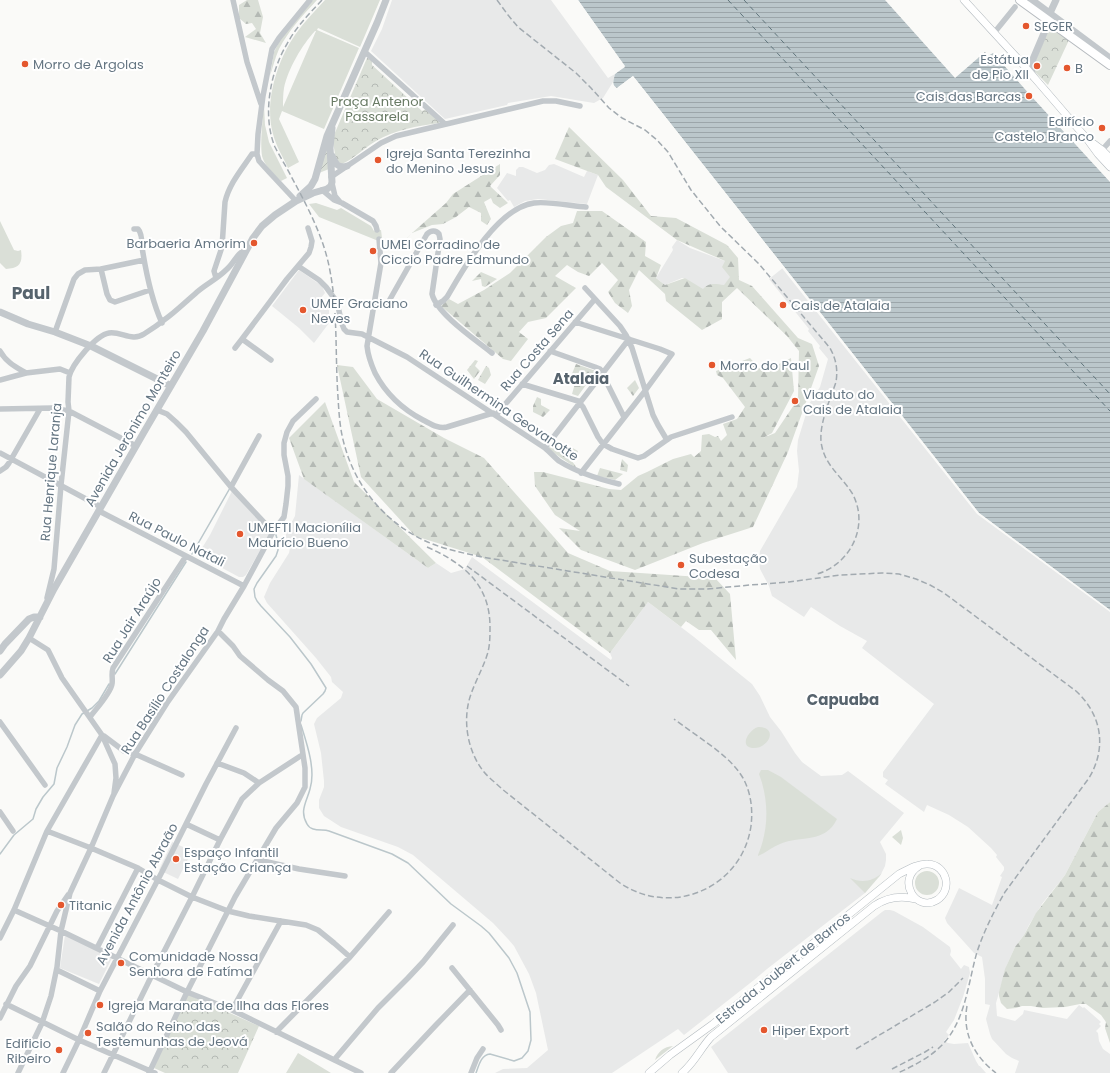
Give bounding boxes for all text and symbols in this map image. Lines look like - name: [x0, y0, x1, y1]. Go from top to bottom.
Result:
- place label: SEGER: [1034, 17, 1073, 36]
- marker: SEGER: [1021, 21, 1031, 31]
- place label: Estátua de Pio XII: [972, 50, 1029, 84]
- place label: Morro de Argolas: [33, 55, 144, 74]
- marker: Morro de Argolas: [20, 59, 30, 69]
- place label: B: [1075, 59, 1083, 78]
- marker: Estátua de Pio XII: [1032, 61, 1042, 71]
- marker: B: [1062, 63, 1072, 73]
- place label: Cais das Barcas: [916, 87, 1021, 106]
- marker: Cais das Barcas: [1024, 91, 1034, 101]
- park label: Praça Antenor Passarela: [331, 92, 423, 126]
- place label: Edifício Castelo Branco: [994, 112, 1094, 146]
- marker: Edifício Castelo Branco: [1097, 123, 1107, 133]
- place label: Igreja Santa Terezinha do Menino Jesus: [386, 144, 531, 178]
- marker: Igreja Santa Terezinha do Menino Jesus: [373, 155, 383, 165]
- place label: Barbaeria Amorim: [127, 234, 246, 253]
- place label: UMEI Corradino de Ciccio Padre Edmundo: [381, 235, 529, 269]
- marker: Barbaeria Amorim: [249, 238, 259, 248]
- marker: UMEI Corradino de Ciccio Padre Edmundo: [368, 246, 378, 256]
- district label: Paul: [12, 281, 50, 305]
- place label: UMEF Graciano Neves: [311, 294, 408, 328]
- place label: Cais de Atalaia: [791, 296, 890, 315]
- marker: Cais de Atalaia: [778, 300, 788, 310]
- marker: UMEF Graciano Neves: [298, 305, 308, 315]
- street label: Rua Costa Sena: [496, 305, 578, 395]
- street label: Rua Guilhermina Geovanotte: [416, 344, 582, 466]
- street label: Avenida Jerônimo Monteiro: [80, 346, 186, 510]
- place label: Morro do Paul: [720, 356, 809, 375]
- marker: Morro do Paul: [707, 360, 717, 370]
- district label: Atalaia: [553, 368, 609, 389]
- place label: Viaduto do Cais de Atalaia: [803, 385, 902, 419]
- marker: Viaduto do Cais de Atalaia: [790, 396, 800, 406]
- street label: Rua Henrique Laranja: [35, 402, 67, 542]
- street label: Rua Paulo Natali: [125, 506, 229, 572]
- place label: UMEFTI Macionília Maurício Bueno: [248, 518, 361, 552]
- marker: UMEFTI Macionília Maurício Bueno: [235, 529, 245, 539]
- place label: Subestação Codesa: [689, 549, 767, 583]
- marker: Subestação Codesa: [676, 560, 686, 570]
- street label: Rua Jair Araújo: [98, 573, 166, 667]
- street label: Rua Basílio Costalonga: [116, 622, 214, 758]
- district label: Capuaba: [807, 689, 879, 710]
- street label: Avenida Antônio Abraão: [91, 820, 183, 968]
- place label: Espaço Infantil Estação Criança: [184, 843, 291, 877]
- marker: Espaço Infantil Estação Criança: [171, 854, 181, 864]
- place label: Titanic: [69, 896, 112, 915]
- marker: Titanic: [56, 900, 66, 910]
- street label: Estrada Joubert de Barros: [712, 908, 854, 1028]
- place label: Comunidade Nossa Senhora de Fatíma: [129, 947, 258, 981]
- marker: Comunidade Nossa Senhora de Fatíma: [116, 958, 126, 968]
- place label: Igreja Maranata de Ilha das Flores: [108, 996, 329, 1015]
- marker: Igreja Maranata de Ilha das Flores: [95, 1000, 105, 1010]
- place label: Salão do Reino das Testemunhas de Jeová: [96, 1017, 248, 1051]
- place label: Hiper Export: [772, 1021, 849, 1040]
- marker: Hiper Export: [759, 1025, 769, 1035]
- marker: Salão do Reino das Testemunhas de Jeová: [83, 1028, 93, 1038]
- place label: Edificio Ribeiro: [5, 1034, 51, 1068]
- marker: Edificio Ribeiro: [54, 1045, 64, 1055]

